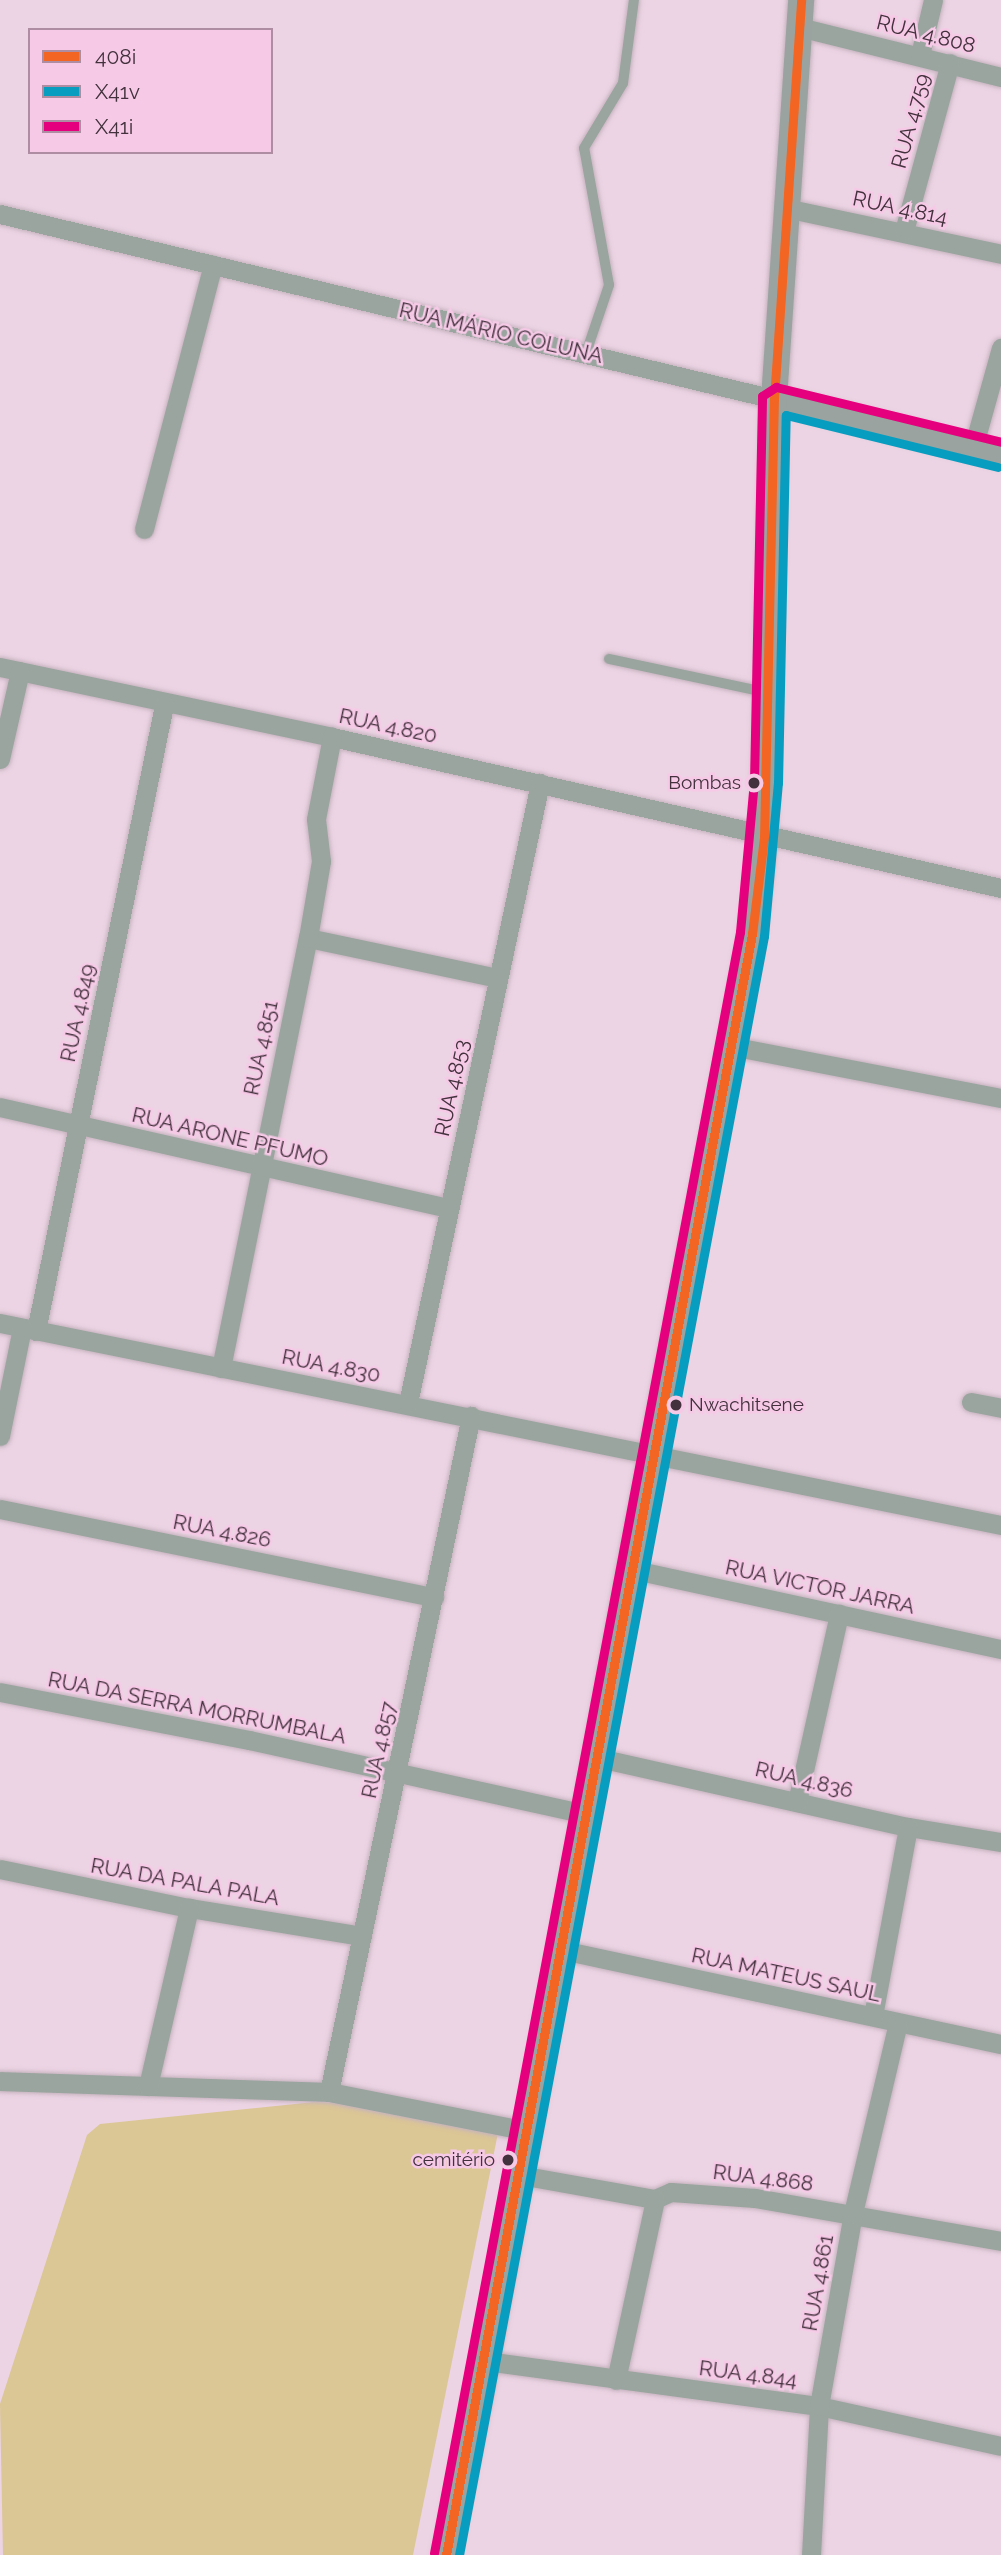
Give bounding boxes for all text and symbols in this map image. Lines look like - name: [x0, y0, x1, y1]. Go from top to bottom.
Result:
- street label: RUA 4.808: [874, 9, 978, 59]
- legend: [28, 28, 273, 154]
- text: 408i: [95, 44, 136, 69]
- street label: RUA 4.759: [886, 70, 936, 172]
- text: X41v: [95, 79, 140, 104]
- text: X41i: [95, 114, 133, 139]
- street label: RUA 4.814: [850, 186, 950, 230]
- street label: RUA MÁRIO COLUNA: [396, 297, 606, 369]
- street label: RUA 4.820: [336, 703, 440, 749]
- place label: Bombas: [668, 772, 741, 794]
- marker: Bombas: [747, 776, 761, 790]
- street label: RUA 4.849: [55, 961, 101, 1065]
- street label: RUA 4.851: [239, 998, 283, 1098]
- street label: RUA 4.853: [429, 1037, 475, 1139]
- street label: RUA ARONE PFUMO: [129, 1102, 331, 1172]
- street label: RUA 4.830: [279, 1344, 383, 1388]
- place label: Nwachitsene: [689, 1394, 804, 1416]
- marker: Nwachitsene: [669, 1398, 683, 1412]
- street label: RUA 4.826: [171, 1509, 273, 1553]
- street label: RUA VICTOR JARRA: [722, 1554, 918, 1620]
- street label: RUA DA SERRA MORRUMBALA: [45, 1667, 349, 1749]
- street label: RUA 4.857: [356, 1699, 402, 1801]
- street label: RUA 4.836: [752, 1756, 856, 1804]
- street label: RUA DA PALA PALA: [88, 1853, 282, 1911]
- street label: RUA MATEUS SAUL: [689, 1943, 883, 2007]
- place label: cemitério: [412, 2149, 495, 2171]
- marker: cemitério: [501, 2153, 515, 2167]
- street label: RUA 4.868: [711, 2159, 815, 2197]
- street label: RUA 4.861: [797, 2233, 839, 2333]
- street label: RUA 4.844: [697, 2355, 799, 2393]

